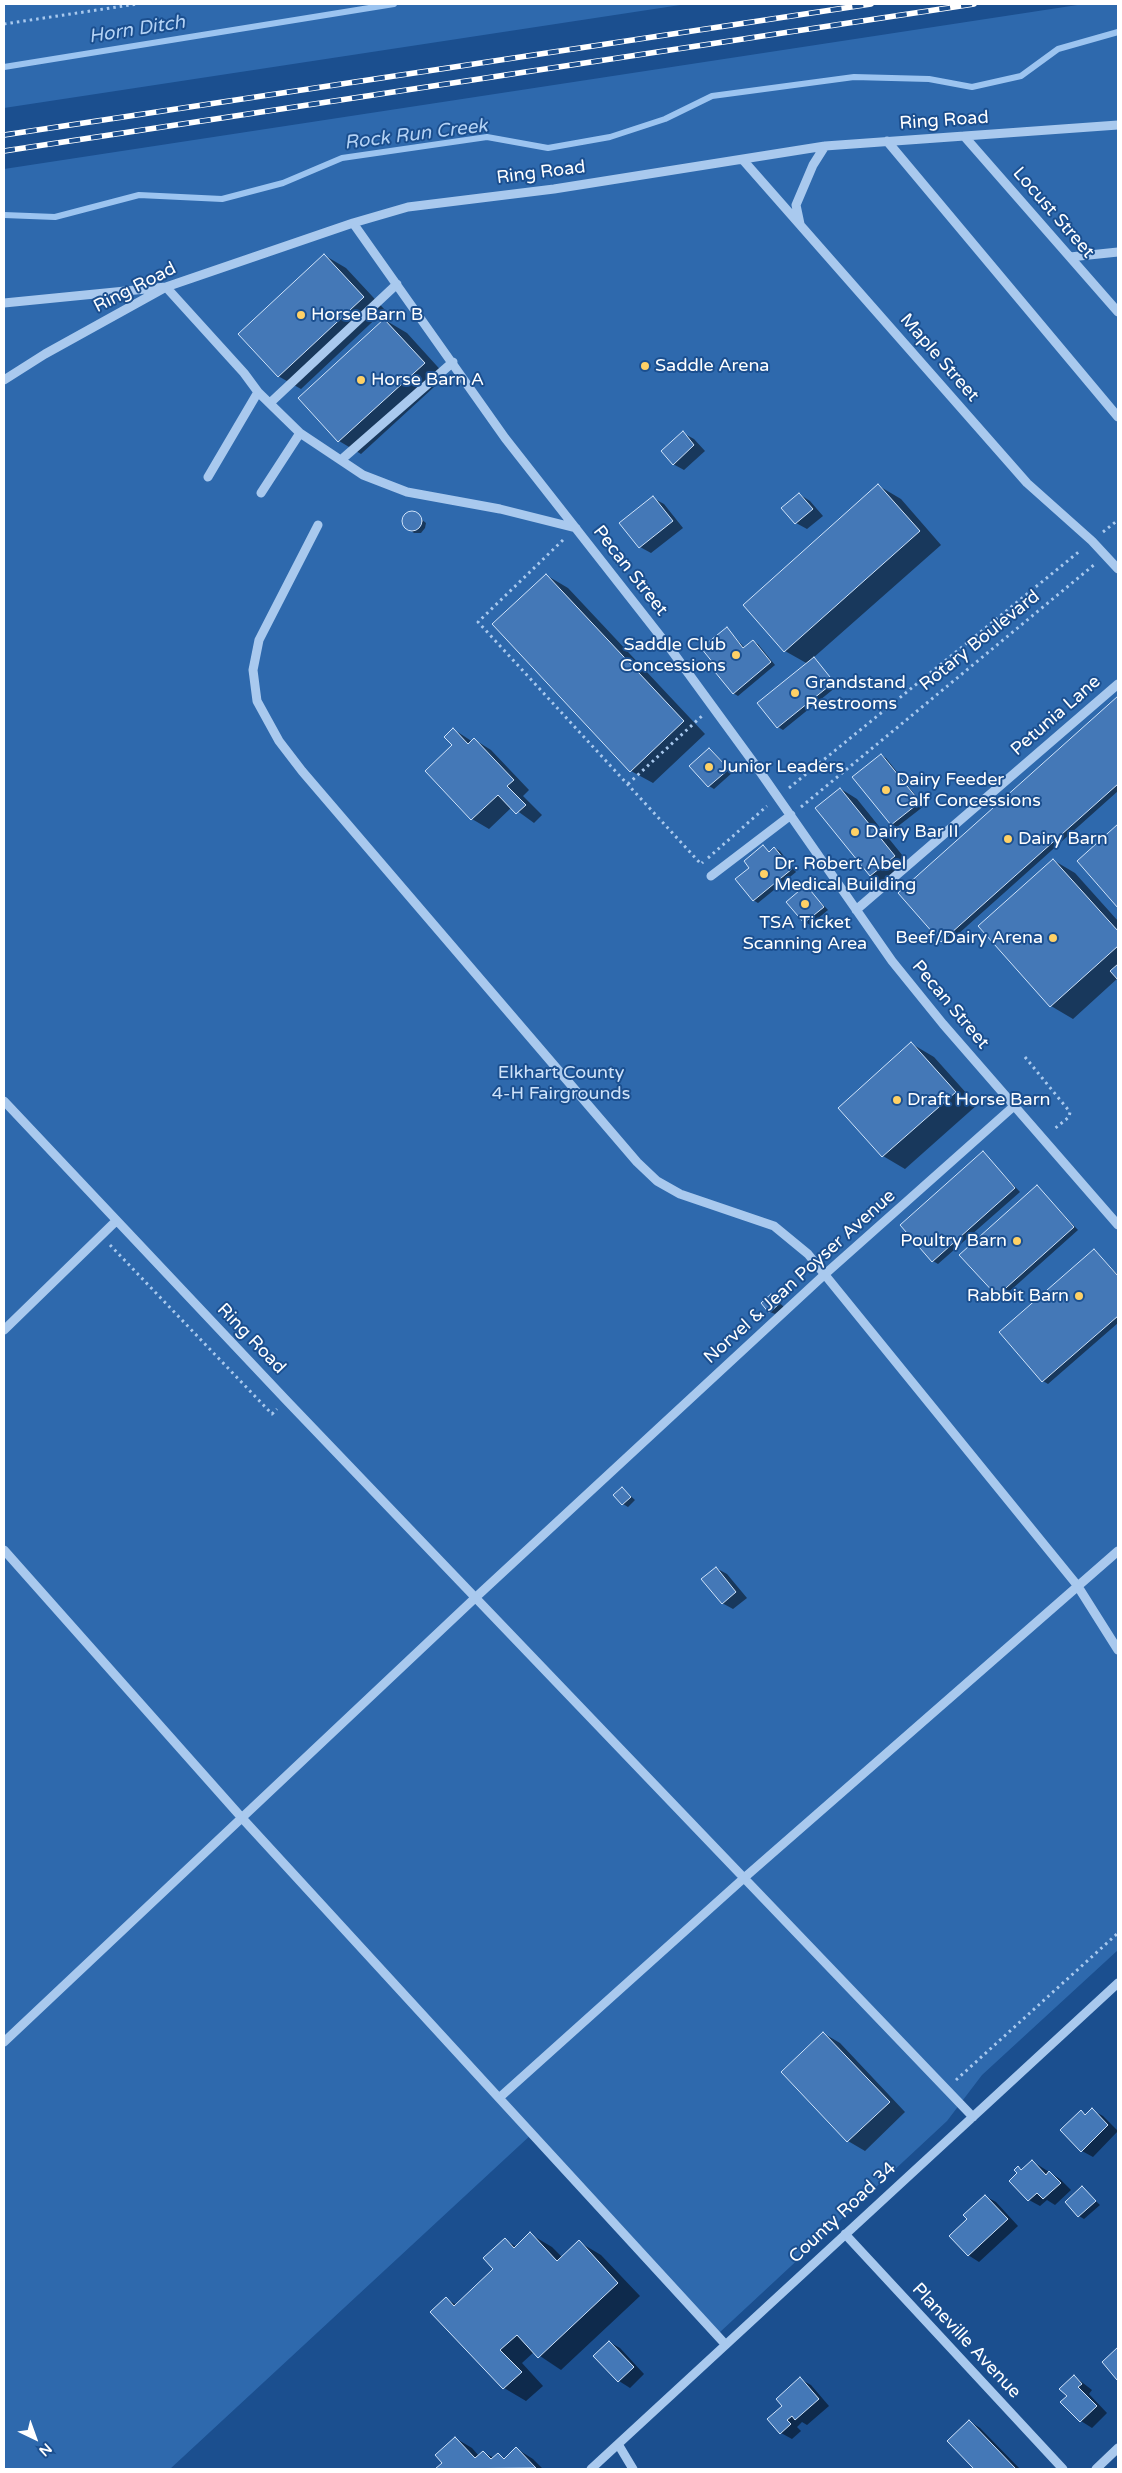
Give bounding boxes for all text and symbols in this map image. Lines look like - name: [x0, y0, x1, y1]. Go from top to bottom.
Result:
- water label: Horn Ditch: [87, 11, 187, 49]
- street label: Ring Road: [899, 107, 989, 135]
- water label: Rock Run Creek: [343, 115, 489, 155]
- street label: Ring Road: [495, 157, 587, 189]
- street label: Locust Street: [1008, 163, 1098, 263]
- street label: Ring Road: [90, 258, 180, 318]
- place label: Horse Barn B: [311, 304, 423, 326]
- marker: Horse Barn B: [295, 309, 307, 321]
- street label: Maple Street: [895, 310, 983, 406]
- place label: Saddle Arena: [655, 355, 769, 377]
- marker: Saddle Arena: [639, 360, 651, 372]
- place label: Horse Barn A: [371, 369, 484, 391]
- marker: Horse Barn A: [355, 374, 367, 386]
- street label: Pecan Street: [588, 521, 672, 621]
- street label: Rotary Boulevard: [916, 586, 1044, 696]
- place label: Saddle Club Concessions: [620, 634, 726, 676]
- marker: Saddle Club Concessions: [730, 649, 742, 661]
- street label: Petunia Lane: [1007, 671, 1105, 761]
- place label: Grandstand Restrooms: [805, 672, 906, 714]
- marker: Grandstand Restrooms: [789, 687, 801, 699]
- place label: Junior Leaders: [719, 756, 844, 778]
- marker: Junior Leaders: [703, 761, 715, 773]
- place label: Dairy Feeder Calf Concessions: [896, 769, 1041, 812]
- marker: Dairy Feeder Calf Concessions: [880, 784, 892, 796]
- place label: Dairy Bar II: [865, 821, 959, 843]
- marker: Dairy Bar II: [849, 826, 861, 838]
- place label: Dairy Barn: [1018, 828, 1108, 850]
- marker: Dairy Barn: [1002, 833, 1014, 845]
- place label: Dr. Robert Abel Medical Building: [774, 853, 916, 896]
- marker: Dr. Robert Abel Medical Building: [758, 868, 770, 880]
- marker: TSA Ticket Scanning Area: [799, 898, 811, 910]
- place label: TSA Ticket Scanning Area: [743, 912, 867, 954]
- place label: Beef/Dairy Arena: [895, 927, 1043, 949]
- marker: Beef/Dairy Arena: [1047, 932, 1059, 944]
- street label: Pecan Street: [907, 956, 993, 1054]
- park label: Elkhart County 4-H Fairgrounds: [492, 1062, 630, 1104]
- place label: Draft Horse Barn: [907, 1089, 1051, 1111]
- marker: Draft Horse Barn: [891, 1094, 903, 1106]
- street label: Norvel & Jean Poyser Avenue: [700, 1185, 900, 1369]
- place label: Poultry Barn: [900, 1230, 1007, 1252]
- marker: Poultry Barn: [1011, 1235, 1023, 1247]
- place label: Rabbit Barn: [967, 1285, 1069, 1307]
- marker: Rabbit Barn: [1073, 1290, 1085, 1302]
- street label: Ring Road: [212, 1299, 290, 1379]
- street label: County Road 34: [785, 2158, 901, 2268]
- street label: Planeville Avenue: [907, 2279, 1025, 2403]
- north arrow: [10, 2413, 60, 2463]
- text: N: [36, 2439, 55, 2460]

